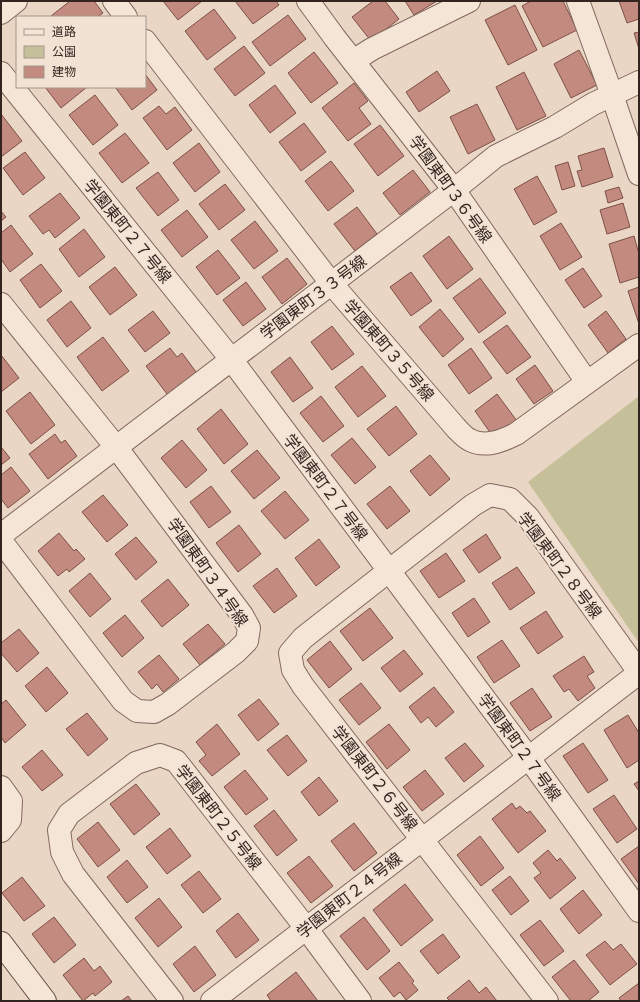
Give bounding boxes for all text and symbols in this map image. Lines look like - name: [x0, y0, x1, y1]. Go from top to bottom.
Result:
- legend: [16, 16, 146, 88]
- text: 道路: [52, 25, 76, 39]
- text: 公園: [52, 45, 76, 59]
- text: 建物: [52, 65, 76, 79]
- street label: 学園東町３６号線: [405, 132, 496, 247]
- street label: 学園東町２７号線: [80, 176, 175, 287]
- street label: 学園東町３３号線: [256, 251, 370, 344]
- street label: 学園東町３５号線: [339, 296, 438, 405]
- street label: 学園東町２７号線: [279, 430, 372, 544]
- street label: 学園東町２８号線: [513, 508, 606, 622]
- street label: 学園東町３４号線: [163, 514, 252, 630]
- street label: 学園東町２７号線: [474, 690, 565, 805]
- street label: 学園東町２６号線: [328, 722, 421, 835]
- street label: 学園東町２５号線: [172, 761, 265, 874]
- street label: 学園東町２４号線: [293, 849, 406, 942]

